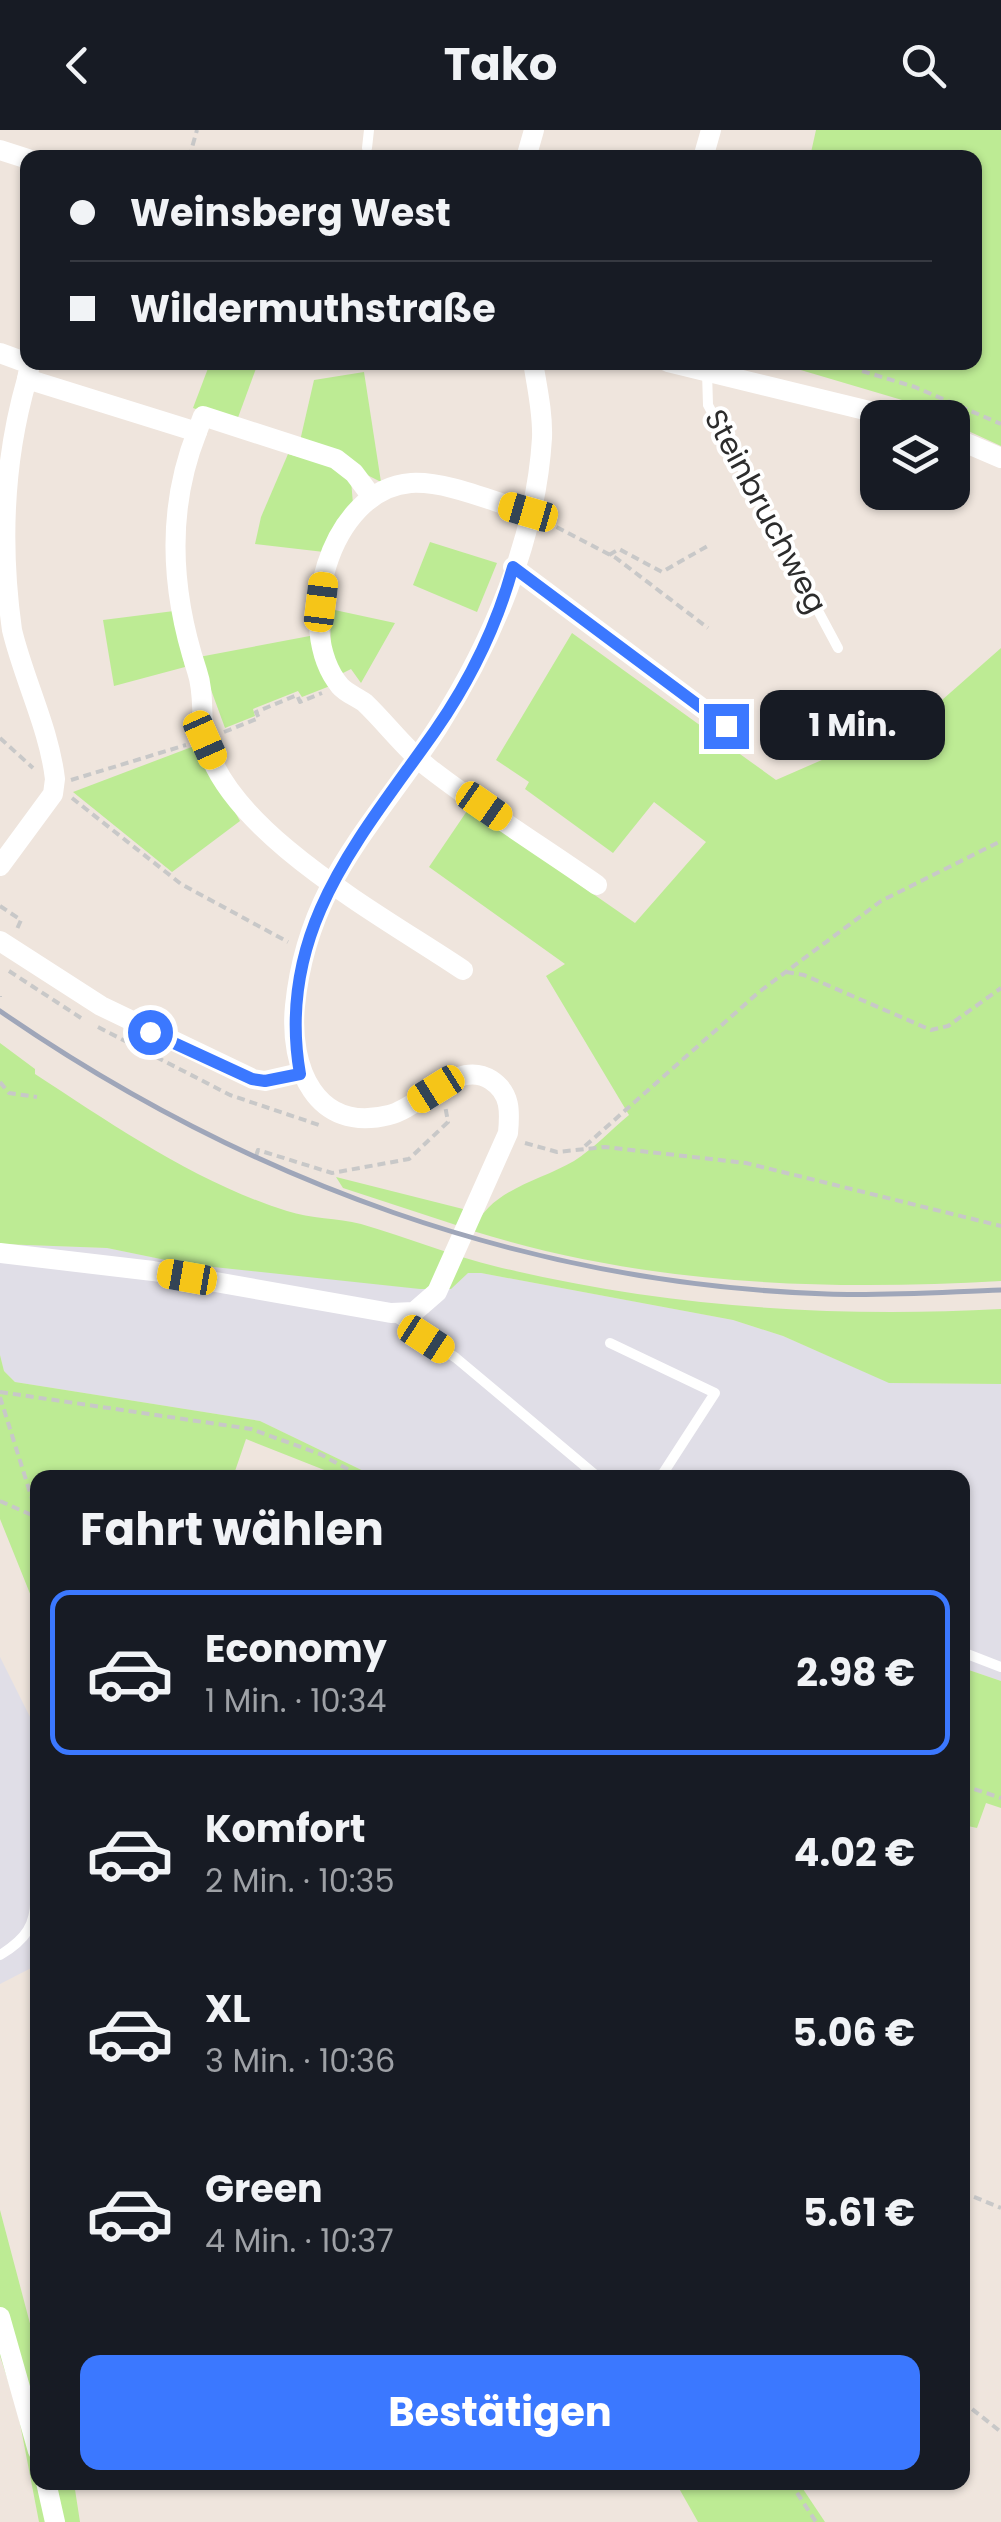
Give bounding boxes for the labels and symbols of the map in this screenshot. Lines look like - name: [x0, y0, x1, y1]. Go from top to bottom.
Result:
- street label: Steinbruchweg: [694, 401, 838, 621]
- car: [495, 489, 561, 535]
- car: [302, 570, 340, 634]
- callout: 1 Min.: [761, 691, 946, 761]
- route end: [704, 704, 749, 749]
- car: [179, 706, 231, 774]
- car: [451, 777, 517, 835]
- route start: [128, 1010, 173, 1055]
- car: [403, 1060, 469, 1118]
- car: [155, 1257, 219, 1297]
- car: [393, 1310, 459, 1368]

